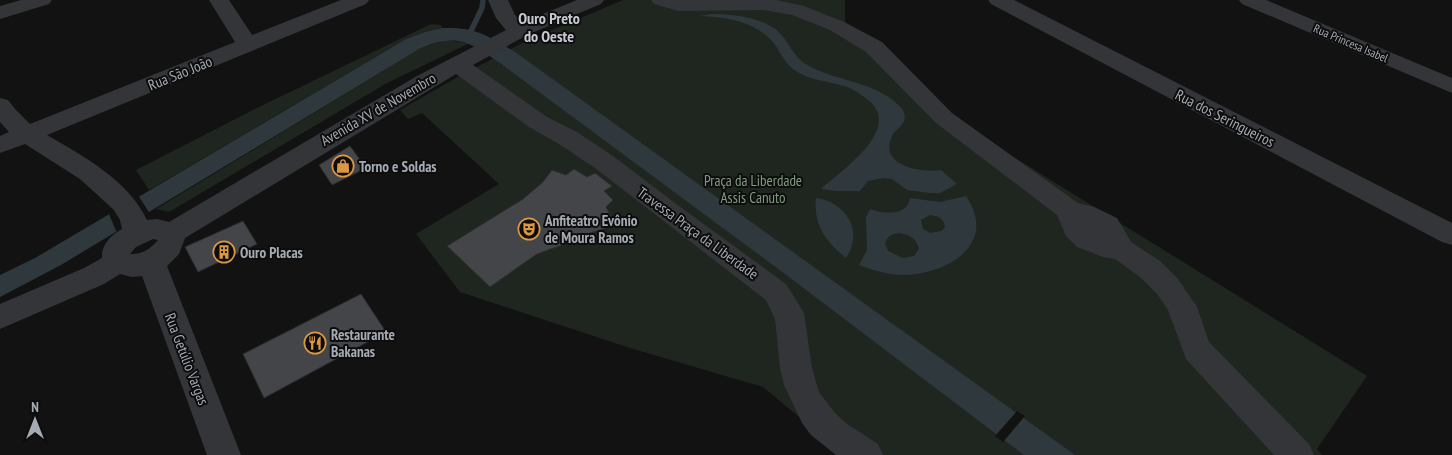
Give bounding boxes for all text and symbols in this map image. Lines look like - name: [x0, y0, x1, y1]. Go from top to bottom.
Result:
- district label: Ouro Preto do Oeste: [518, 8, 580, 46]
- street label: Rua Princesa Isabel: [1311, 21, 1391, 66]
- street label: Rua São João: [145, 52, 215, 94]
- street label: Avenida XV de Novembro: [317, 68, 439, 150]
- street label: Rua dos Seringueiros: [1172, 85, 1278, 151]
- shop icon: Torno e Soldas: [331, 154, 355, 178]
- place label: Torno e Soldas: [359, 157, 437, 176]
- park label: Praça da Liberdade Assis Canuto: [704, 171, 802, 207]
- street label: Travessa Praça da Liberdade: [634, 183, 762, 283]
- place label: Anfiteatro Evônio de Moura Ramos: [544, 211, 638, 247]
- theatre icon: Anfiteatro Evônio de Moura Ramos: [517, 217, 541, 241]
- building icon: Ouro Placas: [212, 240, 236, 264]
- place label: Ouro Placas: [240, 243, 303, 262]
- street label: Rua Getúlio Vargas: [161, 310, 213, 408]
- place label: Restaurante Bakanas: [331, 325, 395, 361]
- restaurant icon: Restaurante Bakanas: [303, 331, 327, 355]
- north arrow: [10, 395, 60, 445]
- text: N: [31, 398, 39, 416]

